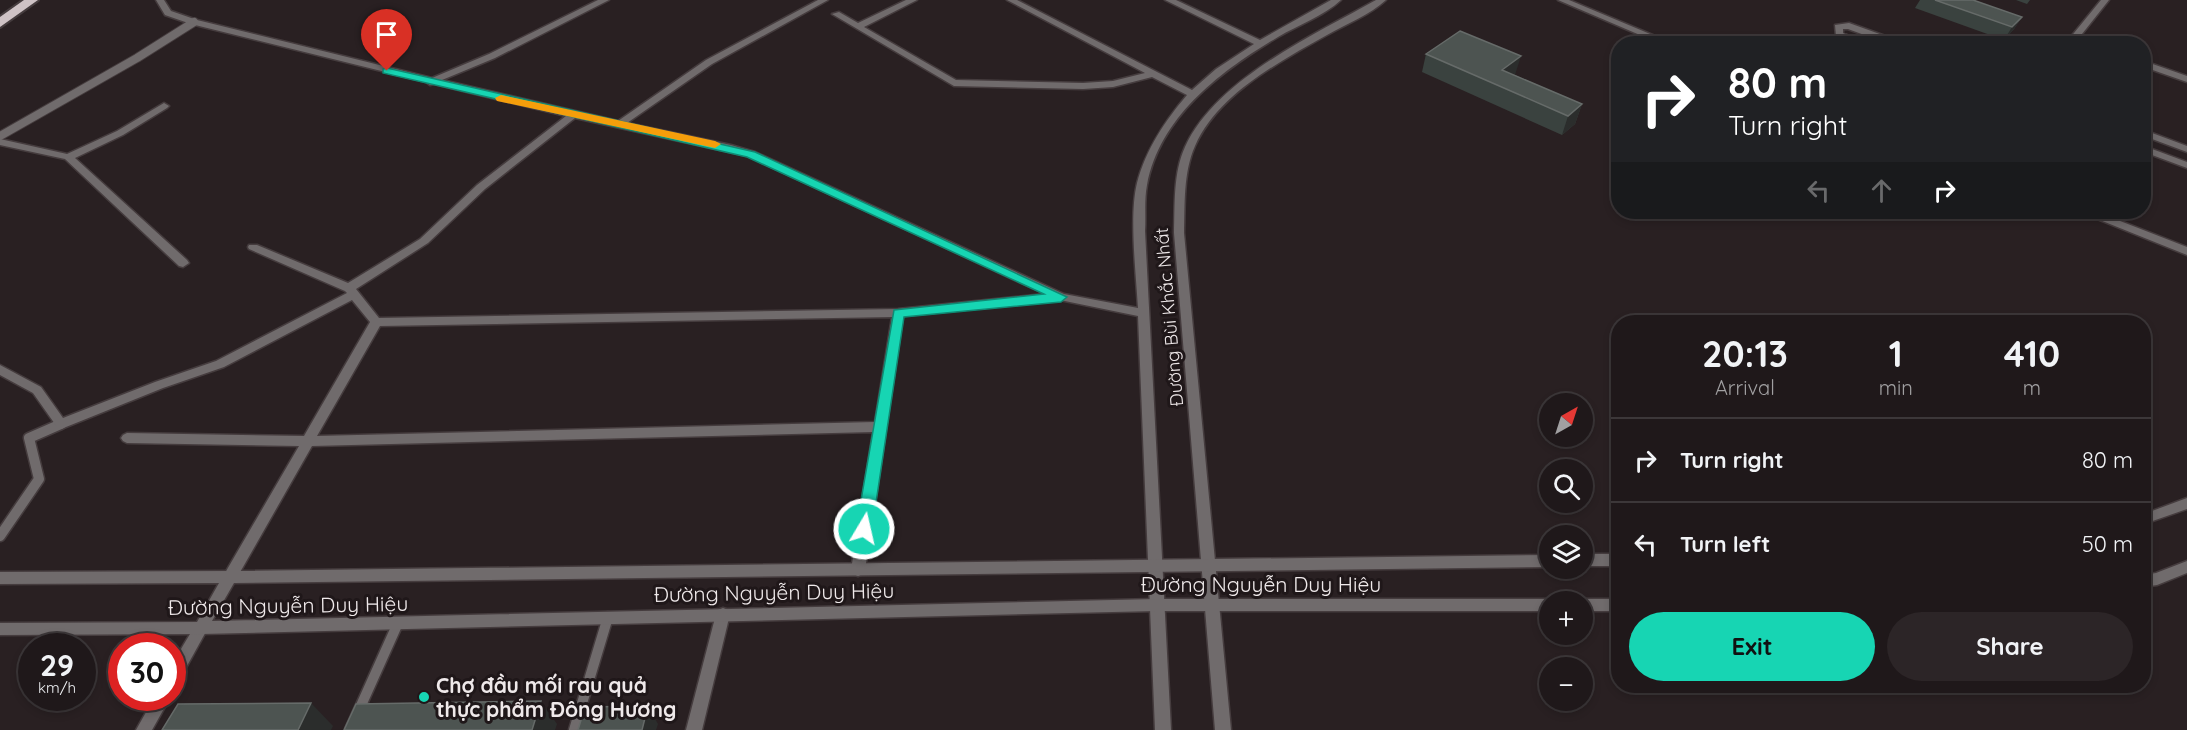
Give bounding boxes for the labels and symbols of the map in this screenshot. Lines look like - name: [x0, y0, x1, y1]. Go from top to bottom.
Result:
- pin: [361, 9, 412, 71]
- street label: Đường Bùi Khắc Nhất: [1150, 227, 1188, 407]
- north arrow: [1539, 393, 1593, 447]
- position arrow: [832, 497, 896, 561]
- street label: Đường Nguyễn Duy Hiệu: [1141, 571, 1381, 597]
- street label: Đường Nguyễn Duy Hiệu: [654, 577, 894, 607]
- street label: Đường Nguyễn Duy Hiệu: [168, 590, 408, 620]
- speed limit sign: 30: [108, 633, 186, 711]
- place label: Chợ đầu mối rau quả thực phẩm Đông Hương: [436, 672, 676, 722]
- marker: Chợ đầu mối rau quả thực phẩm Đông Hương: [417, 690, 431, 704]

